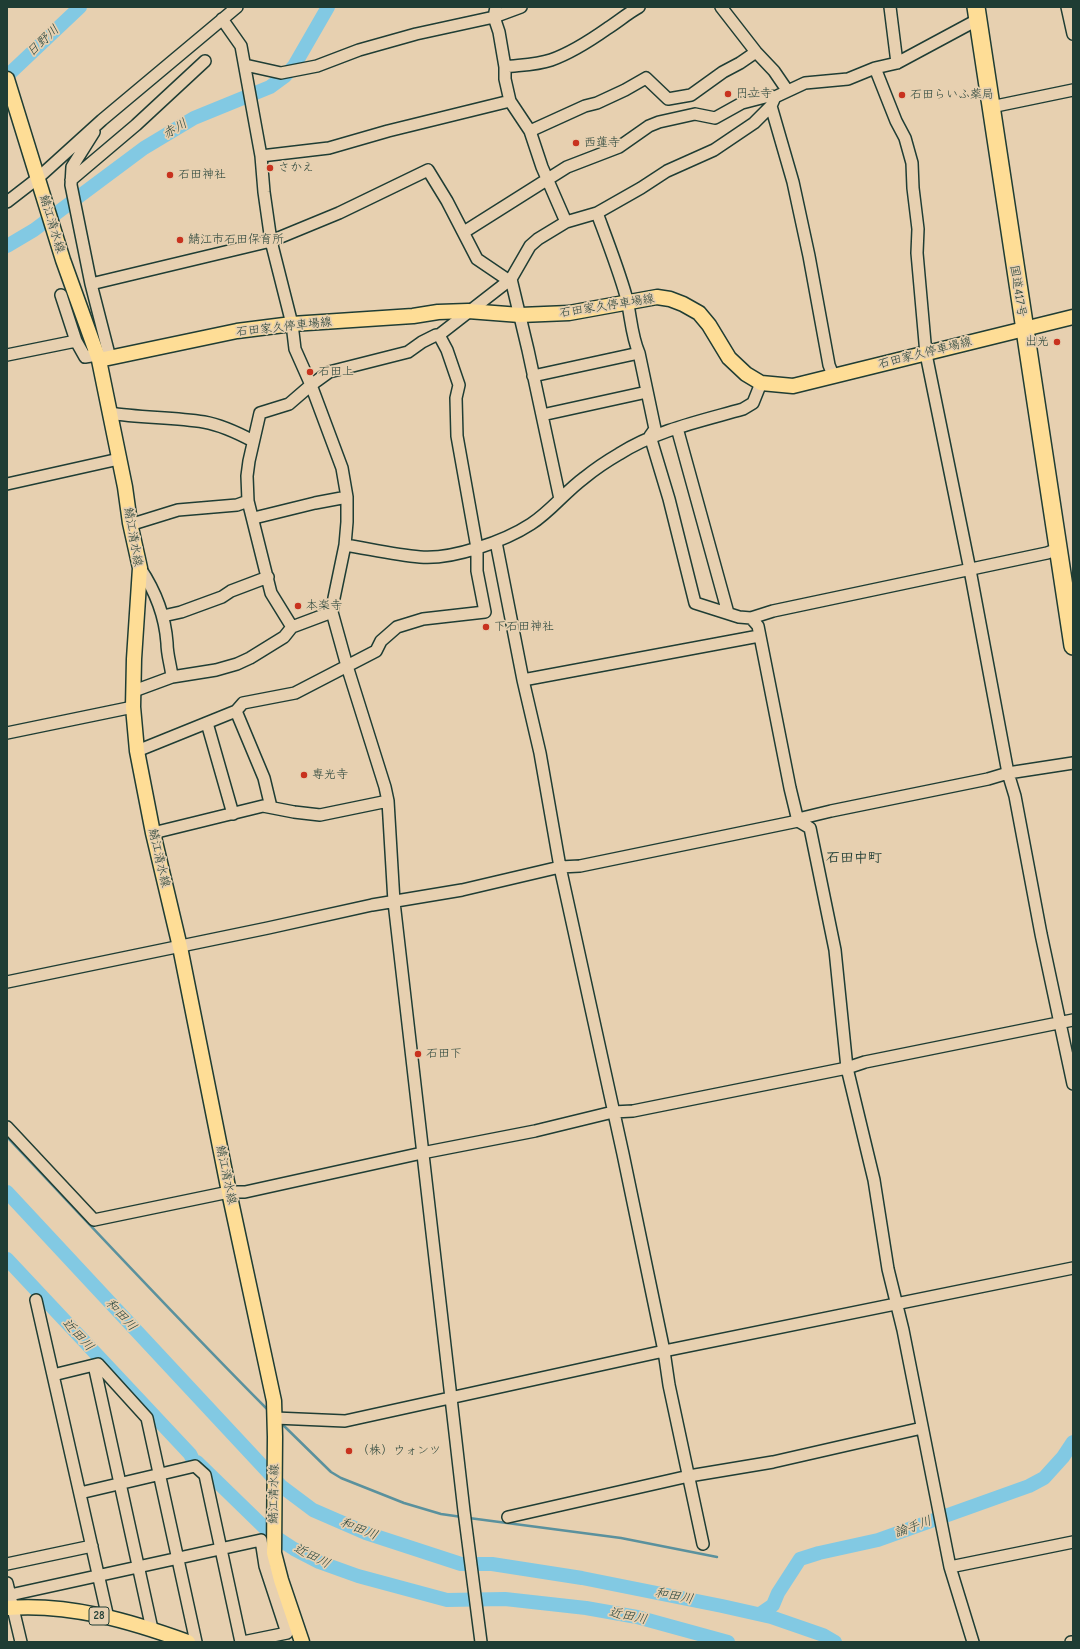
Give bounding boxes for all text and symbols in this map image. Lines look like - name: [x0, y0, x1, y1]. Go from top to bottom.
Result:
- water label: 日野川: [23, 22, 63, 60]
- place label: 円立寺: [736, 87, 772, 101]
- place label: 石田らいふ薬局: [910, 88, 994, 102]
- marker: 円立寺: [723, 89, 733, 99]
- marker: 石田らいふ薬局: [897, 90, 907, 100]
- water label: 赤川: [160, 116, 190, 142]
- place label: 西蓮寺: [584, 136, 620, 150]
- marker: 西蓮寺: [571, 138, 581, 148]
- place label: さかえ: [278, 161, 314, 175]
- marker: さかえ: [265, 163, 275, 173]
- place label: 石田神社: [178, 168, 226, 182]
- marker: 石田神社: [165, 170, 175, 180]
- street label: 鯖江清水線: [36, 193, 68, 255]
- place label: 鯖江市石田保育所: [188, 233, 284, 247]
- marker: 鯖江市石田保育所: [175, 235, 185, 245]
- street label: 国道417号: [1007, 264, 1029, 318]
- street label: 石田家久停車場線: [558, 291, 656, 321]
- street label: 石田家久停車場線: [236, 315, 332, 339]
- street label: 石田家久停車場線: [877, 334, 973, 372]
- place label: 出光: [1025, 335, 1049, 349]
- marker: 出光: [1052, 337, 1062, 347]
- place label: 石田上: [318, 365, 354, 379]
- marker: 石田上: [305, 367, 315, 377]
- street label: 鯖江清水線: [121, 506, 145, 568]
- place label: 本楽寺: [306, 599, 342, 613]
- marker: 本楽寺: [293, 601, 303, 611]
- place label: 下石田神社: [494, 620, 554, 634]
- marker: 下石田神社: [481, 622, 491, 632]
- place label: 専光寺: [312, 768, 348, 782]
- marker: 専光寺: [299, 770, 309, 780]
- street label: 鯖江清水線: [145, 827, 173, 889]
- district label: 石田中町: [826, 850, 882, 866]
- place label: 石田下: [426, 1047, 462, 1061]
- marker: 石田下: [413, 1049, 423, 1059]
- street label: 鯖江清水線: [213, 1144, 239, 1206]
- water label: 和田川: [102, 1295, 140, 1335]
- water label: 近田川: [59, 1315, 97, 1355]
- place label: （株）ウォンツ: [357, 1444, 441, 1458]
- marker: （株）ウォンツ: [344, 1446, 354, 1456]
- street label: 鯖江清水線: [266, 1464, 282, 1524]
- water label: 論手川: [892, 1513, 934, 1541]
- water label: 和田川: [338, 1514, 380, 1544]
- water label: 近田川: [291, 1540, 333, 1572]
- water label: 和田川: [653, 1585, 695, 1607]
- water label: 近田川: [607, 1604, 649, 1628]
- road number: 28: [89, 1607, 109, 1625]

